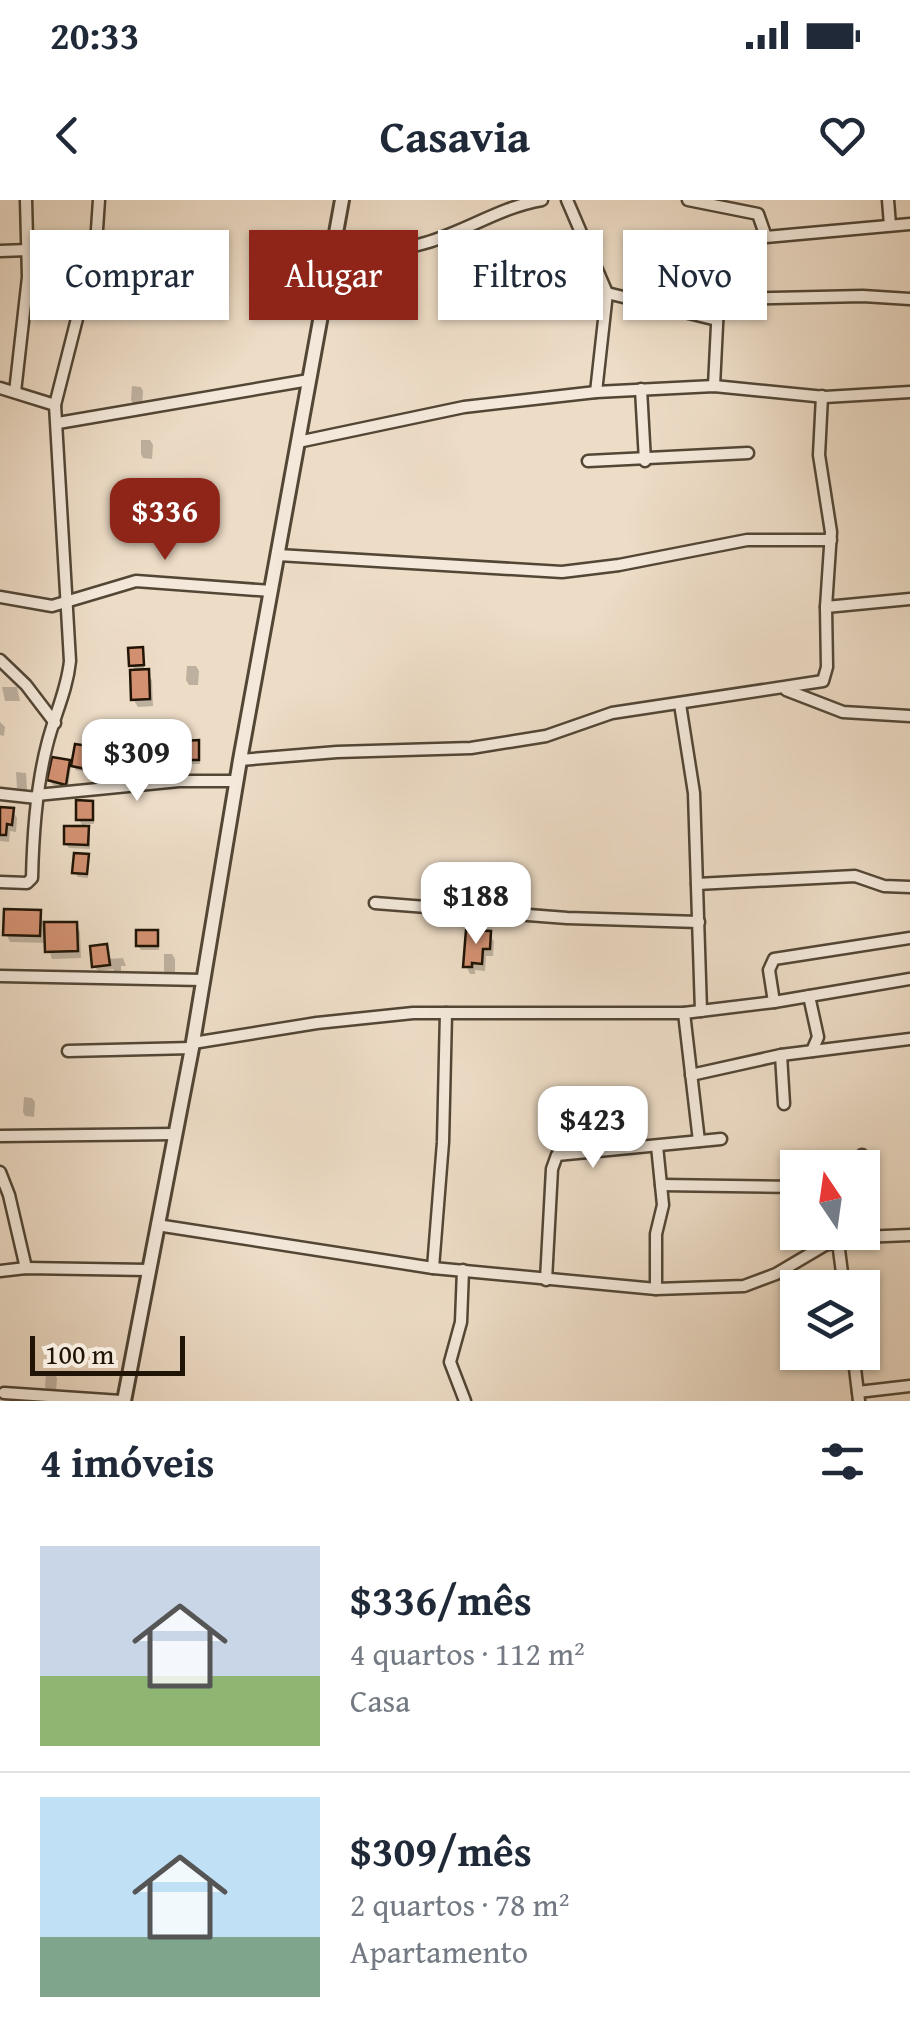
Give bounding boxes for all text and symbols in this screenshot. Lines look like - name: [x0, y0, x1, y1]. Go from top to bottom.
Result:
- text: 20:33: [50, 7, 140, 63]
- text: Casavia: [380, 103, 530, 168]
- icon: back: [40, 108, 95, 163]
- icon: heart: [815, 108, 870, 163]
- chip: Comprar: [30, 230, 229, 320]
- chip: Alugar: [249, 230, 418, 320]
- chip: Filtros: [438, 230, 603, 320]
- chip: Novo: [623, 230, 767, 320]
- pin: $336: [106, 478, 224, 563]
- text: $336: [132, 487, 198, 534]
- pin: $309: [78, 719, 196, 804]
- text: $309: [104, 728, 170, 775]
- pin: $188: [417, 862, 535, 947]
- text: $188: [443, 871, 509, 918]
- pin: $423: [534, 1086, 652, 1171]
- text: $423: [560, 1095, 626, 1142]
- north arrow: [780, 1150, 880, 1250]
- map controls: [780, 1150, 880, 1370]
- button: layers: [780, 1270, 880, 1370]
- scale bar: [30, 1331, 185, 1376]
- text: 100 m: [45, 1333, 114, 1374]
- text: 4 imóveis: [40, 1431, 215, 1492]
- icon: filters: [815, 1434, 870, 1489]
- text: $336/mês: [350, 1569, 532, 1630]
- icon: home: [120, 1586, 240, 1706]
- text: 4 quartos · 112 m²: [350, 1630, 585, 1677]
- text: Casa: [350, 1677, 410, 1724]
- text: $309/mês: [350, 1820, 532, 1881]
- icon: home: [120, 1837, 240, 1957]
- text: 2 quartos · 78 m²: [350, 1881, 569, 1928]
- text: Apartamento: [350, 1928, 528, 1975]

